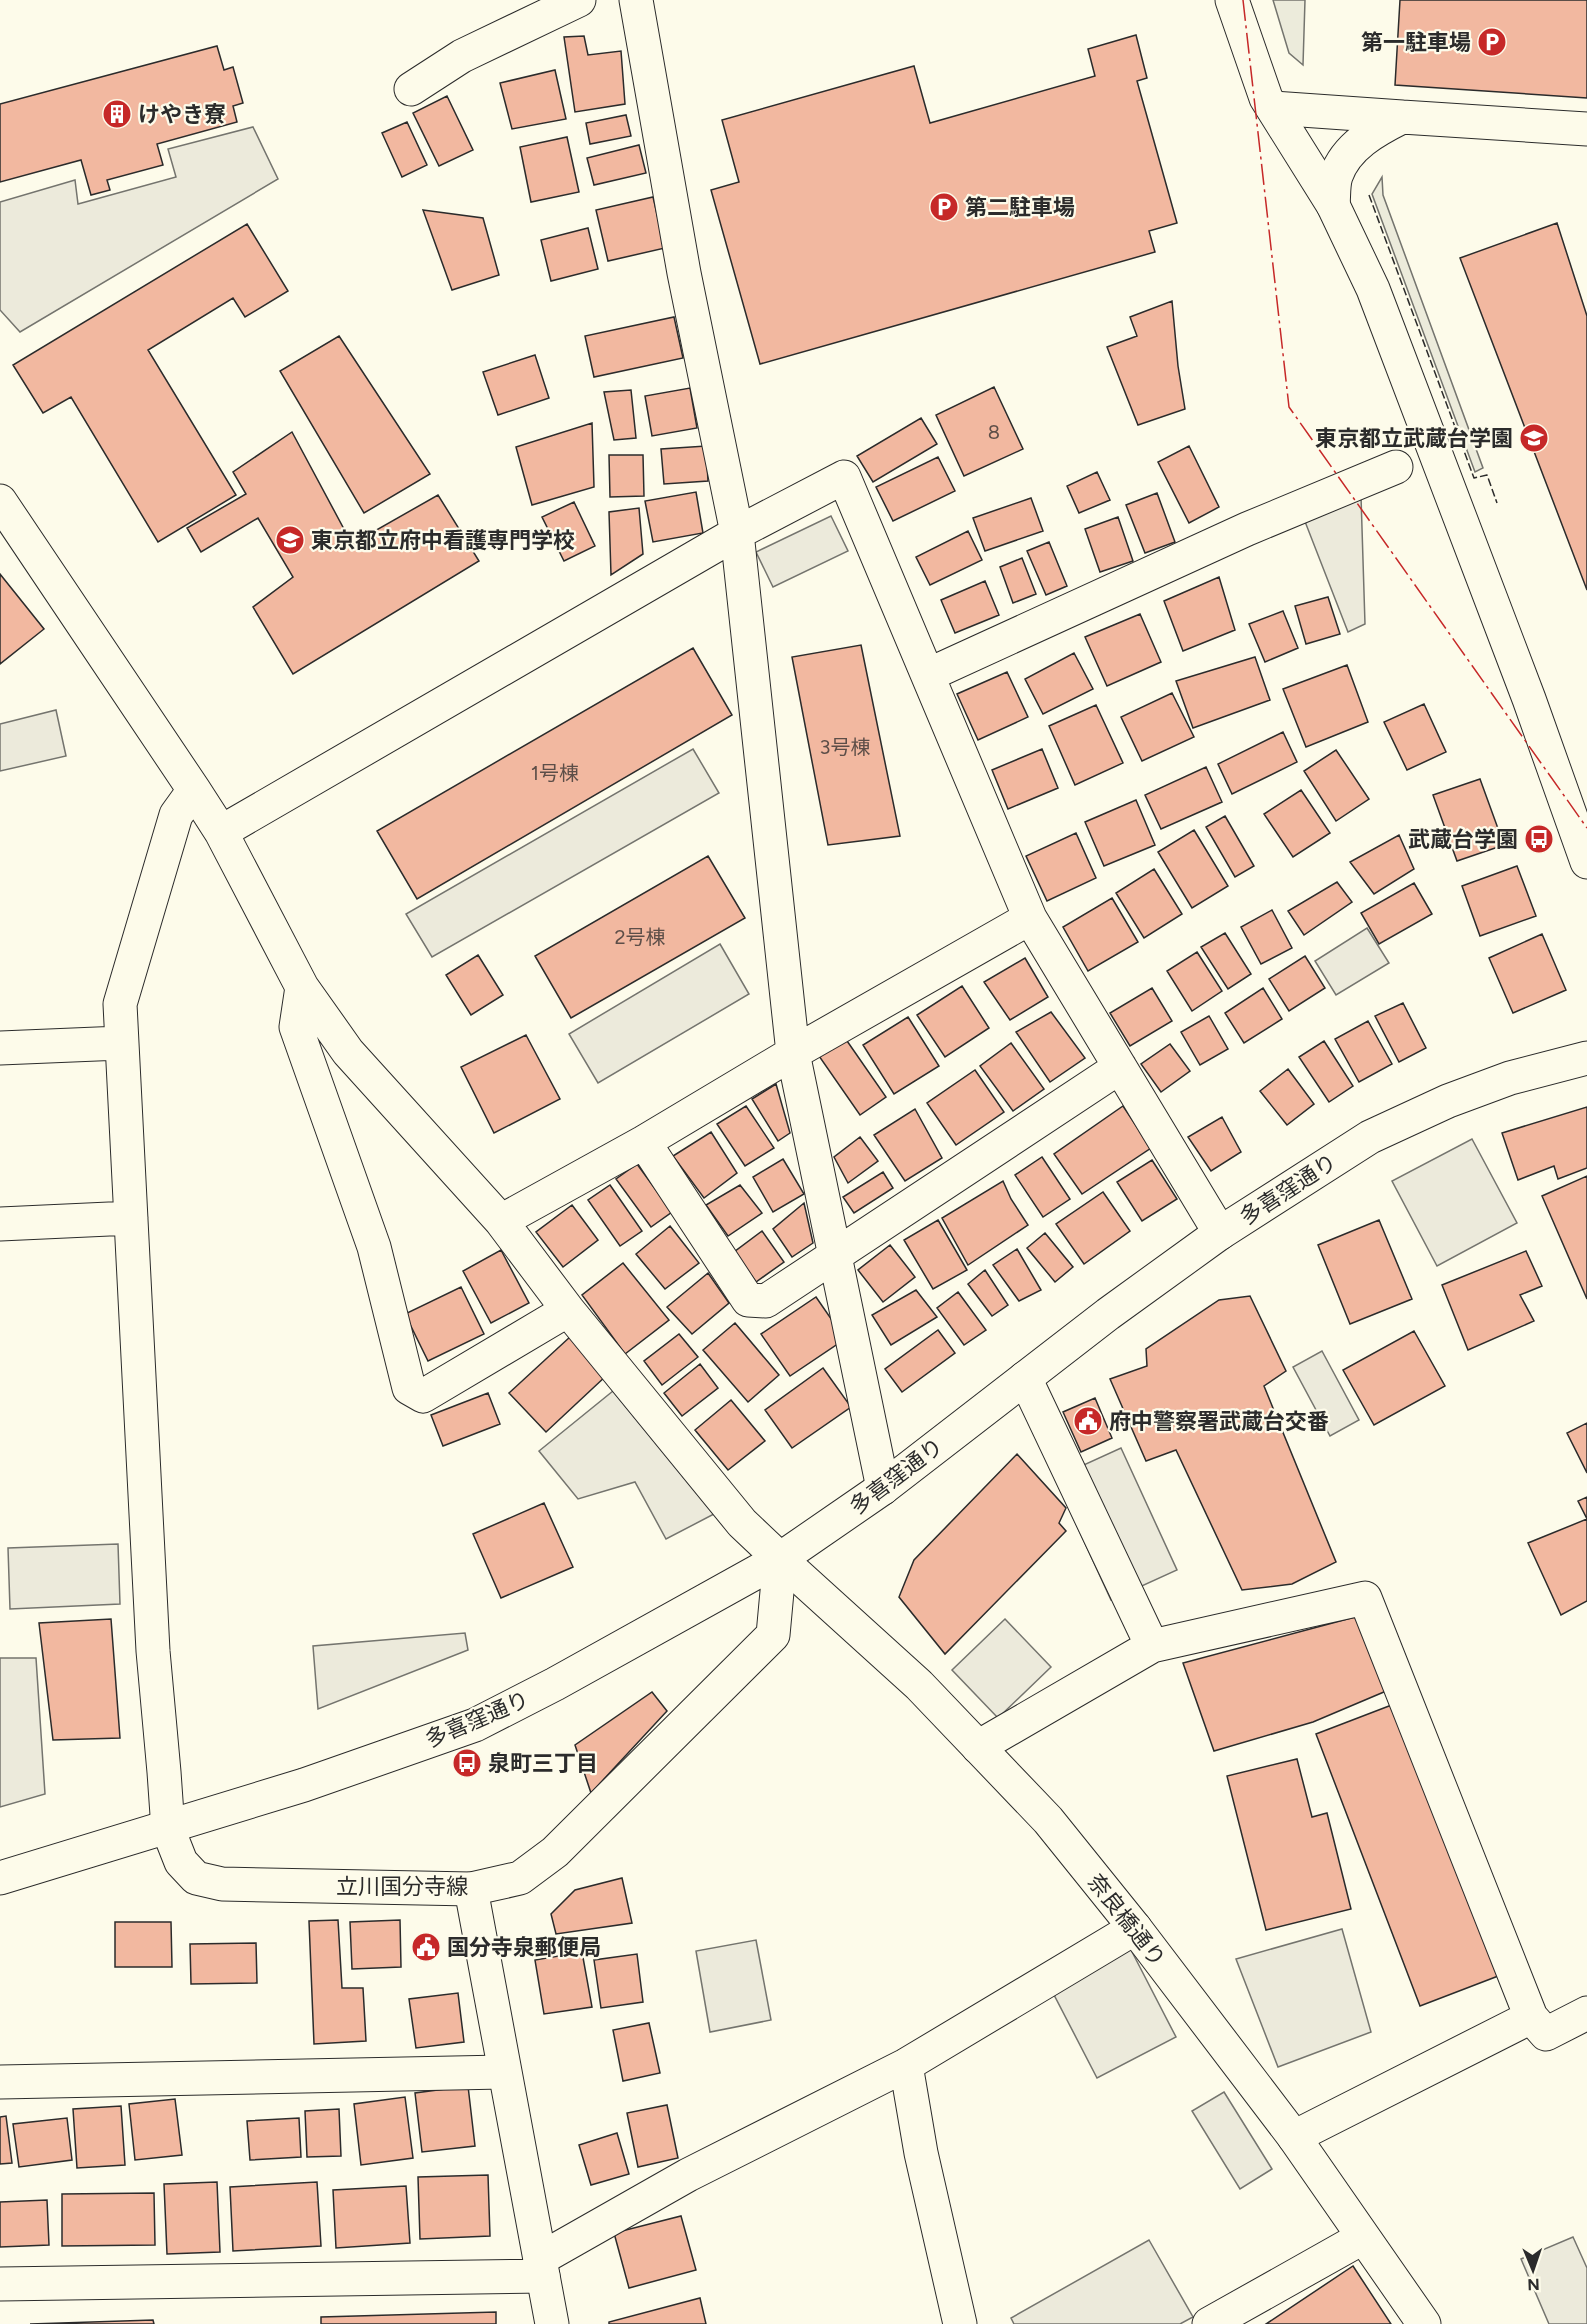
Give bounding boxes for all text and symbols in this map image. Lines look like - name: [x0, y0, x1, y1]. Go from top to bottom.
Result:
- parking icon: 第一駐車場: [1476, 26, 1508, 58]
- place label: 第一駐車場: [1361, 29, 1471, 56]
- building icon: けやき寮: [101, 98, 133, 130]
- place label: けやき寮: [138, 101, 226, 128]
- parking icon: 第二駐車場: [928, 191, 960, 223]
- place label: 第二駐車場: [965, 194, 1075, 221]
- house number: 8: [988, 420, 1000, 444]
- school or university icon: 東京都立武蔵台学園: [1518, 422, 1550, 454]
- place label: 東京都立武蔵台学園: [1315, 425, 1513, 452]
- school or university icon: 東京都立府中看護専門学校: [274, 524, 306, 556]
- place label: 東京都立府中看護専門学校: [311, 527, 575, 554]
- house number: 3号棟: [820, 735, 870, 759]
- house number: 1号棟: [531, 761, 579, 785]
- bus stop icon: 武蔵台学園: [1523, 823, 1555, 855]
- place label: 武蔵台学園: [1408, 826, 1518, 853]
- house number: 2号棟: [614, 925, 666, 949]
- street label: 多喜窪通り: [1235, 1148, 1342, 1231]
- public building icon: 府中警察署武蔵台交番: [1072, 1405, 1104, 1437]
- place label: 府中警察署武蔵台交番: [1109, 1408, 1329, 1435]
- street label: 多喜窪通り: [844, 1433, 948, 1520]
- street label: 多喜窪通り: [421, 1686, 533, 1753]
- bus stop icon: 泉町三丁目: [451, 1747, 483, 1779]
- place label: 泉町三丁目: [488, 1750, 598, 1777]
- street label: 奈良橋通り: [1082, 1869, 1171, 1972]
- street label: 立川国分寺線: [336, 1873, 468, 1900]
- public building icon: 国分寺泉郵便局: [410, 1931, 442, 1963]
- place label: 国分寺泉郵便局: [447, 1934, 601, 1961]
- north arrow: [1503, 2240, 1563, 2300]
- text: N: [1527, 2275, 1540, 2294]

